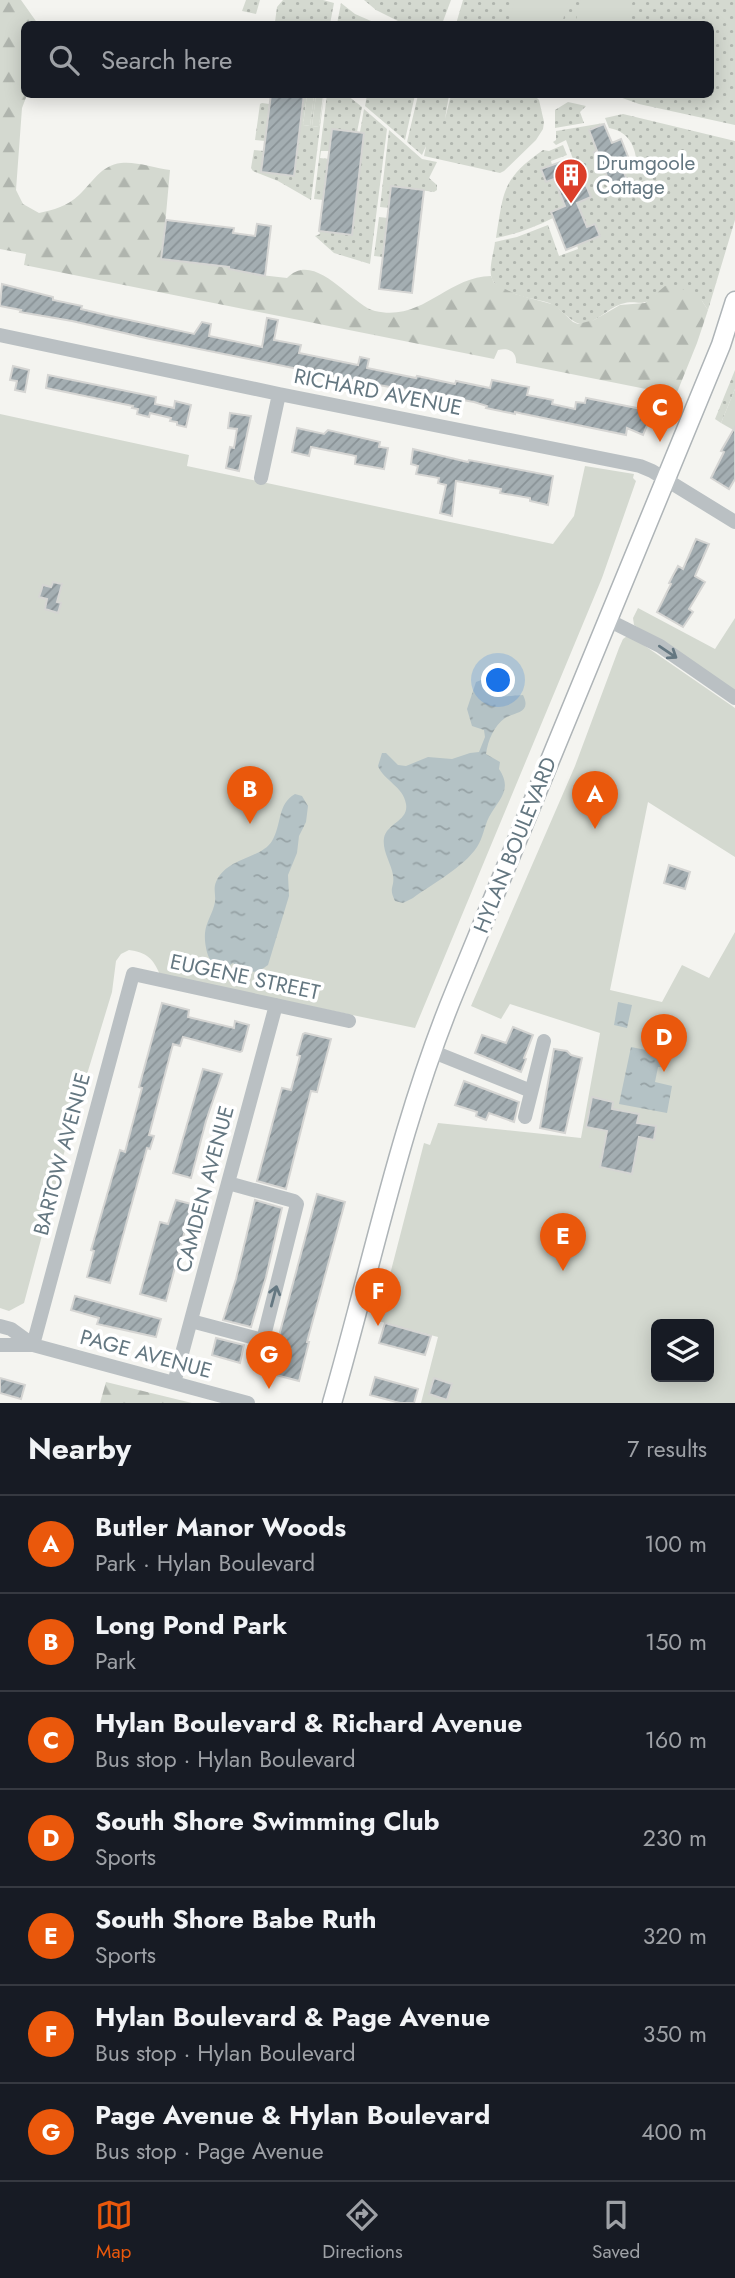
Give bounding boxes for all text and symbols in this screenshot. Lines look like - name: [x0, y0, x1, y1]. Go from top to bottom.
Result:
- search box: [21, 21, 714, 98]
- icon: search: [45, 41, 83, 79]
- text: Search here: [101, 41, 233, 79]
- place label: Drumgoole Cottage: [596, 148, 696, 202]
- building icon: Drumgoole Cottage: [552, 156, 590, 205]
- street label: RICHARD AVENUE: [291, 361, 465, 423]
- pin: C: [637, 384, 683, 442]
- one-way arrow: [658, 645, 677, 659]
- your location: [481, 663, 515, 697]
- street label: HYLAN BOULEVARD: [466, 752, 564, 938]
- pin: B: [227, 766, 273, 824]
- pin: A: [572, 771, 618, 829]
- street label: EUGENE STREET: [167, 946, 323, 1008]
- pin: D: [641, 1014, 687, 1072]
- street label: BARTOW AVENUE: [26, 1069, 98, 1239]
- street label: CAMDEN AVENUE: [168, 1102, 242, 1276]
- pin: E: [540, 1213, 586, 1271]
- pin: F: [355, 1268, 401, 1326]
- one-way arrow: [268, 1285, 281, 1308]
- map controls: [651, 1319, 714, 1382]
- button: layers: [651, 1319, 714, 1382]
- street label: PAGE AVENUE: [77, 1322, 215, 1386]
- pin: G: [246, 1331, 292, 1389]
- text: Nearby: [28, 1427, 131, 1470]
- text: 7 results: [627, 1432, 707, 1466]
- text: Butler Manor Woods: [95, 1508, 346, 1546]
- text: A: [43, 1527, 59, 1561]
- text: 100 m: [644, 1527, 707, 1561]
- text: Park · Hylan Boulevard: [95, 1546, 315, 1580]
- text: Long Pond Park: [95, 1606, 287, 1644]
- text: B: [43, 1625, 59, 1659]
- text: 150 m: [645, 1625, 707, 1659]
- text: Park: [95, 1644, 136, 1678]
- text: Hylan Boulevard & Richard Avenue: [95, 1704, 522, 1742]
- text: C: [43, 1723, 59, 1757]
- text: 160 m: [645, 1723, 707, 1757]
- text: Bus stop · Hylan Boulevard: [95, 1742, 356, 1776]
- text: South Shore Swimming Club: [95, 1802, 440, 1840]
- text: D: [43, 1821, 59, 1855]
- text: 230 m: [643, 1821, 707, 1855]
- text: Sports: [95, 1840, 156, 1874]
- text: South Shore Babe Ruth: [95, 1900, 377, 1938]
- text: E: [44, 1919, 58, 1953]
- text: 320 m: [643, 1919, 707, 1953]
- text: Sports: [95, 1938, 156, 1972]
- text: Hylan Boulevard & Page Avenue: [95, 1998, 490, 2036]
- text: F: [45, 2017, 57, 2051]
- text: 350 m: [643, 2017, 707, 2051]
- text: Bus stop · Hylan Boulevard: [95, 2036, 356, 2070]
- text: Page Avenue & Hylan Boulevard: [95, 2096, 490, 2134]
- text: G: [42, 2115, 60, 2149]
- text: 400 m: [641, 2115, 707, 2149]
- text: Bus stop · Page Avenue: [95, 2134, 324, 2168]
- tab: Map: [95, 2196, 133, 2265]
- tab: Directions: [322, 2196, 403, 2265]
- tab: Saved: [592, 2196, 640, 2265]

